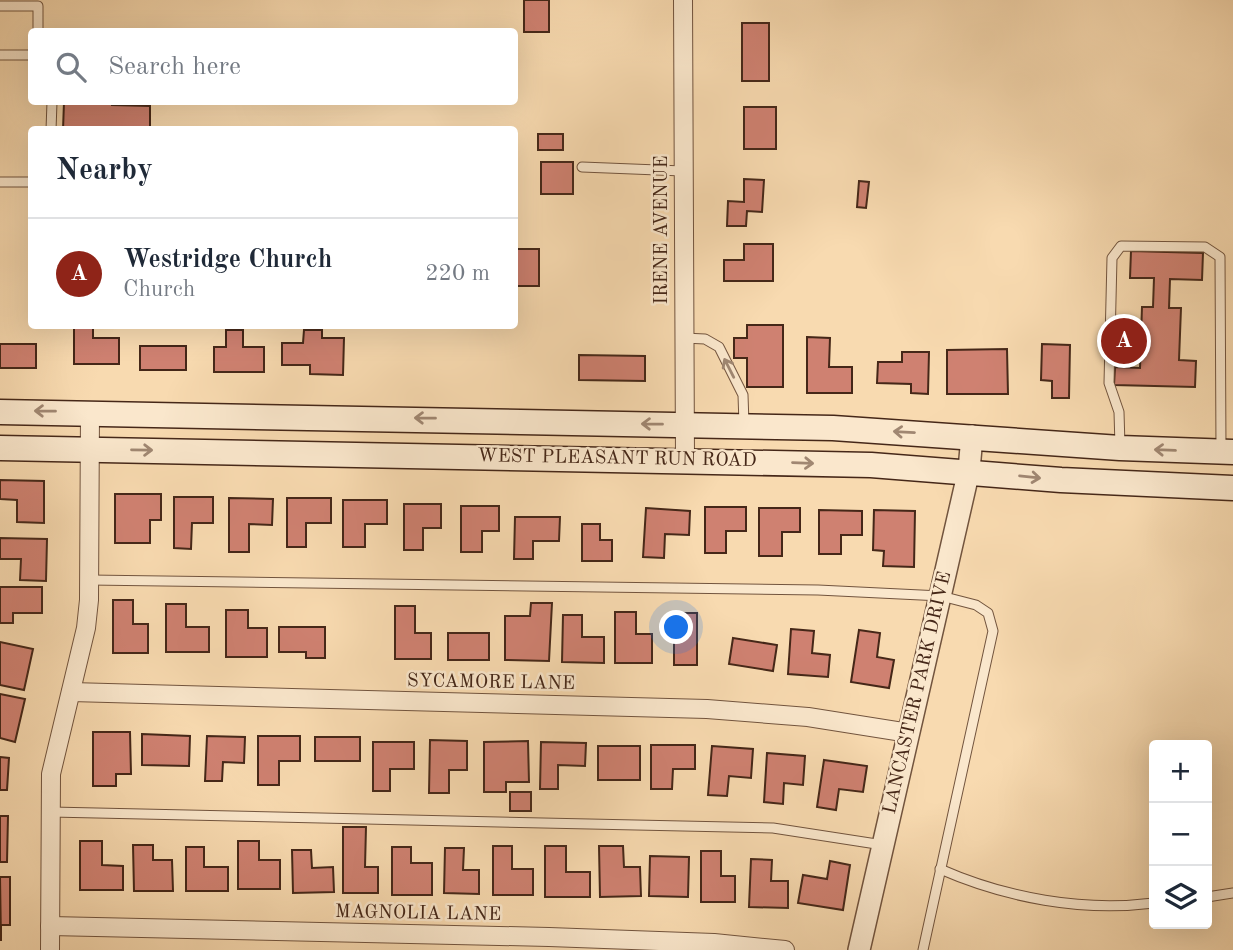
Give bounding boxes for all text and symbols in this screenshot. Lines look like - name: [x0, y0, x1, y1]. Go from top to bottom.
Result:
- search box: [28, 28, 518, 105]
- icon: search: [52, 48, 90, 86]
- text: Search here: [108, 54, 241, 80]
- text: Nearby: [56, 156, 153, 186]
- street label: IRENE AVENUE: [653, 156, 672, 305]
- text: Westridge Church: [123, 247, 332, 273]
- text: A: [70, 262, 88, 285]
- text: 220 m: [425, 262, 490, 285]
- text: Church: [123, 278, 195, 301]
- pin: A: [1101, 315, 1147, 367]
- one-way arrow: [722, 358, 736, 379]
- one-way arrow: [34, 404, 57, 418]
- one-way arrow: [414, 412, 437, 425]
- one-way arrow: [641, 417, 664, 430]
- one-way arrow: [893, 425, 916, 438]
- one-way arrow: [1154, 443, 1177, 456]
- one-way arrow: [130, 444, 153, 457]
- street label: WEST PLEASANT RUN ROAD: [477, 447, 757, 471]
- one-way arrow: [791, 456, 814, 470]
- one-way arrow: [1018, 470, 1040, 483]
- street label: LANCASTER PARK DRIVE: [881, 570, 955, 816]
- your location: [659, 610, 693, 644]
- street label: SYCAMORE LANE: [407, 672, 575, 694]
- map controls: [1149, 740, 1212, 929]
- button: +: [1149, 740, 1212, 803]
- button: −: [1149, 803, 1212, 866]
- button: layers: [1149, 866, 1212, 929]
- street label: MAGNOLIA LANE: [335, 903, 501, 925]

